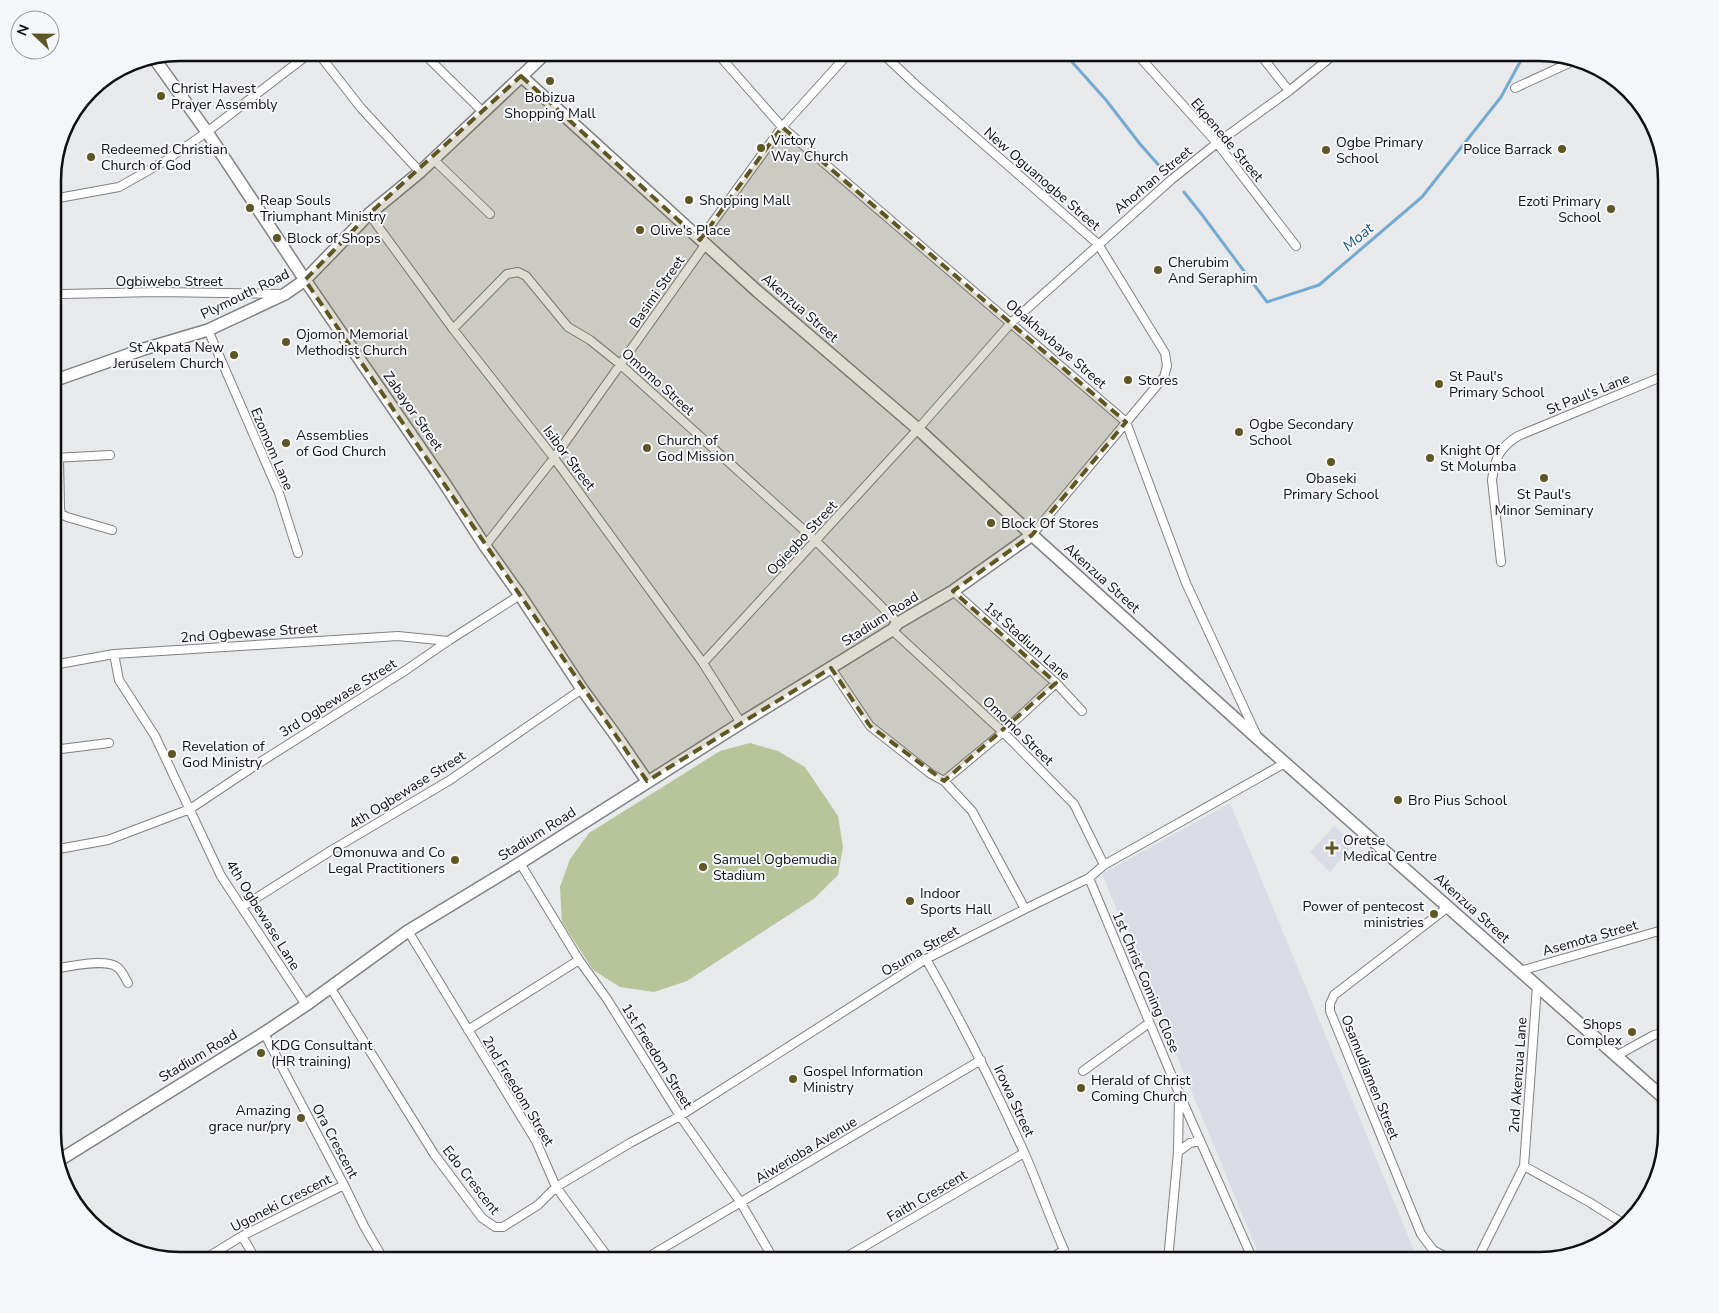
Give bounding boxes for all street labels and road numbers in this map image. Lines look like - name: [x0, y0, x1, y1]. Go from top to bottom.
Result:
- street label: Ekpenede Street: [1186, 94, 1268, 186]
- street label: New Oguanogbe Street: [980, 123, 1104, 235]
- street label: Ahorhan Street: [1110, 142, 1196, 218]
- street label: Basimi Street: [625, 252, 689, 332]
- street label: Plymouth Road: [197, 264, 293, 324]
- street label: Akenzua Street: [758, 269, 843, 347]
- street label: Ogbiwebo Street: [115, 272, 223, 291]
- street label: Obakhavbaye Street: [1002, 295, 1110, 393]
- street label: Omomo Street: [617, 344, 699, 420]
- street label: Zabayor Street: [379, 368, 447, 455]
- street label: St Paul's Lane: [1543, 369, 1633, 419]
- street label: Ezomom Lane: [246, 405, 298, 493]
- street label: Isibor Street: [538, 422, 600, 494]
- street label: Ogiegbo Street: [762, 496, 842, 579]
- street label: Akenzua Street: [1060, 539, 1144, 617]
- street label: Stadium Road: [838, 587, 922, 651]
- street label: 1st Stadium Lane: [980, 597, 1074, 685]
- street label: 2nd Ogbewase Street: [180, 619, 318, 647]
- street label: 3rd Ogbewase Street: [276, 654, 400, 742]
- street label: Omomo Street: [978, 692, 1058, 770]
- street label: 4th Ogbewase Street: [345, 746, 469, 834]
- street label: Stadium Road: [495, 803, 579, 865]
- street label: 4th Ogbewase Lane: [221, 856, 305, 974]
- street label: Akenzua Street: [1430, 869, 1514, 947]
- street label: 1st Christ Coming Close: [1108, 909, 1184, 1055]
- street label: Asemota Street: [1540, 915, 1640, 961]
- street label: Osuma Street: [878, 921, 962, 981]
- street label: 1st Freedom Street: [617, 1000, 697, 1112]
- street label: Osamudiamen Street: [1336, 1012, 1404, 1142]
- street label: 2nd Akenzua Lane: [1504, 1016, 1532, 1134]
- street label: Stadium Road: [155, 1025, 241, 1087]
- street label: 2nd Freedom Street: [478, 1032, 558, 1150]
- street label: Irowa Street: [989, 1062, 1039, 1140]
- street label: Ora Crescent: [307, 1100, 363, 1182]
- street label: Aiwerioba Avenue: [752, 1112, 860, 1188]
- street label: Edo Crescent: [438, 1142, 504, 1219]
- street label: Faith Crescent: [883, 1165, 971, 1227]
- street label: Ugoneki Crescent: [227, 1169, 335, 1237]

